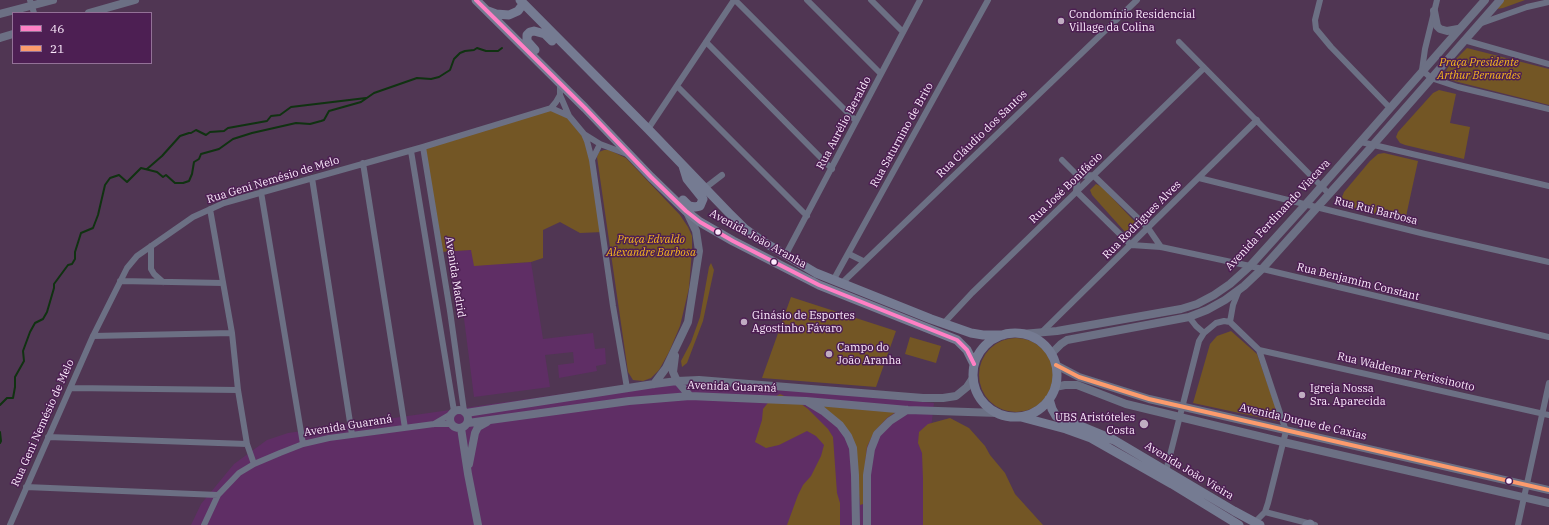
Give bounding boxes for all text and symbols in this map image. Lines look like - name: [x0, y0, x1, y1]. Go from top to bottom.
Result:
- place label: Condomínio Residencial Village da Colina: [1069, 8, 1195, 34]
- legend: [12, 12, 152, 64]
- marker: Condomínio Residencial Village da Colina: [1056, 16, 1066, 26]
- text: 46: [50, 21, 64, 36]
- text: 21: [50, 41, 64, 56]
- park label: Praça Presidente Arthur Bernardes: [1437, 56, 1521, 82]
- street label: Rua Aurélio Beraldo: [814, 74, 874, 172]
- street label: Rua Saturnino de Brito: [868, 80, 936, 190]
- street label: Rua Cláudio dos Santos: [934, 87, 1030, 181]
- street label: Rua José Bonifácio: [1027, 150, 1105, 226]
- street label: Rua Geni Nemésio de Melo: [205, 154, 341, 206]
- street label: Avenida Ferdinando Viacava: [1223, 157, 1333, 273]
- street label: Rua Rodrigues Alves: [1100, 178, 1184, 262]
- street label: Rua Rui Barbosa: [1333, 194, 1419, 228]
- street label: Avenida João Aranha: [707, 207, 809, 271]
- unlabelled marker: [713, 227, 723, 237]
- park label: Praça Edvaldo Alexandre Barbosa: [606, 233, 696, 259]
- street label: Avenida Madrid: [442, 235, 468, 319]
- unlabelled marker: [769, 257, 779, 267]
- street label: Rua Benjamim Constant: [1295, 260, 1421, 304]
- place label: Ginásio de Esportes Agostinho Fávaro: [752, 309, 855, 335]
- marker: Ginásio de Esportes Agostinho Fávaro: [739, 317, 749, 327]
- place label: Campo do João Aranha: [837, 341, 901, 367]
- marker: Campo do João Aranha: [824, 349, 834, 359]
- street label: Rua Waldemar Perissinotto: [1336, 350, 1476, 394]
- street label: Rua Geni Nemésio de Melo: [9, 357, 77, 489]
- street label: Avenida Guaraná: [687, 379, 777, 395]
- place label: Igreja Nossa Sra. Aparecida: [1310, 382, 1386, 408]
- marker: Igreja Nossa Sra. Aparecida: [1297, 390, 1307, 400]
- street label: Avenida Duque de Caxias: [1238, 401, 1368, 443]
- place label: UBS Aristóteles Costa: [1055, 411, 1135, 437]
- street label: Avenida Guaraná: [303, 412, 393, 440]
- marker: UBS Aristóteles Costa: [1138, 418, 1150, 430]
- street label: Avenida João Vieira: [1142, 439, 1236, 503]
- unlabelled marker: [1504, 476, 1514, 486]

